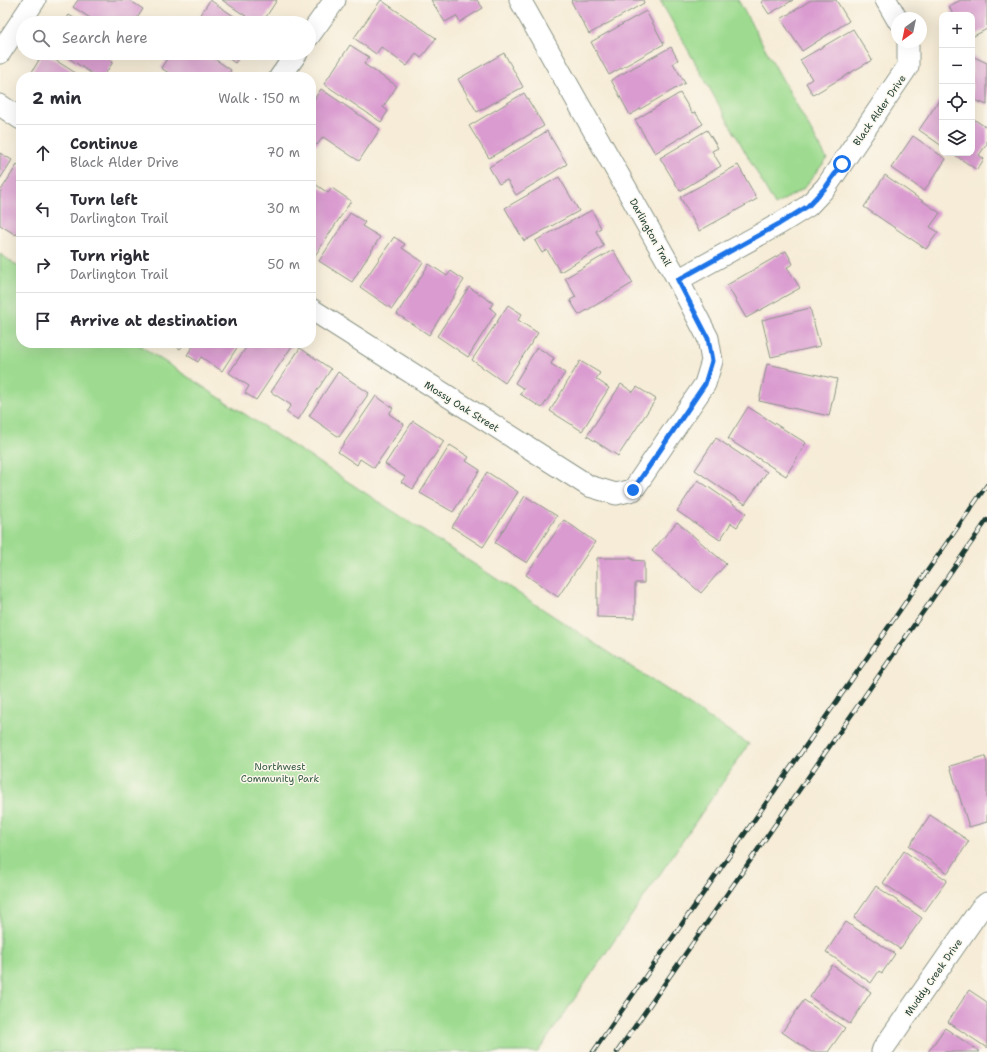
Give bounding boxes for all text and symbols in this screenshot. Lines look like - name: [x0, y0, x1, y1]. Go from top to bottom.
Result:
- north arrow: [891, 12, 927, 48]
- map controls: [939, 12, 975, 156]
- button: +: [939, 12, 975, 48]
- search box: [16, 16, 316, 60]
- icon: search: [30, 27, 52, 49]
- text: Search here: [62, 28, 148, 48]
- button: −: [939, 48, 975, 84]
- street label: Black Alder Drive: [850, 72, 909, 148]
- button: locate: [939, 84, 975, 120]
- text: 2 min: [32, 87, 82, 109]
- text: Walk · 150 m: [218, 90, 300, 107]
- button: layers: [939, 120, 975, 156]
- text: Continue: [70, 134, 138, 154]
- icon: ahead: [32, 142, 54, 164]
- text: 70 m: [266, 144, 300, 161]
- text: Black Alder Drive: [70, 154, 179, 171]
- route start: [833, 155, 851, 173]
- text: Turn left: [70, 190, 138, 210]
- street label: Darlington Trail: [627, 196, 675, 268]
- icon: left: [32, 198, 54, 220]
- text: 30 m: [266, 200, 300, 217]
- text: Darlington Trail: [70, 210, 168, 227]
- text: Turn right: [70, 246, 150, 266]
- icon: right: [32, 254, 54, 276]
- text: 50 m: [267, 256, 300, 273]
- text: Darlington Trail: [70, 266, 168, 283]
- icon: arrive: [32, 310, 54, 332]
- text: Arrive at destination: [70, 311, 238, 331]
- street label: Mossy Oak Street: [422, 378, 502, 435]
- route end: [624, 481, 642, 499]
- park label: Northwest Community Park: [241, 760, 319, 785]
- street label: Muddy Creek Drive: [902, 936, 965, 1019]

